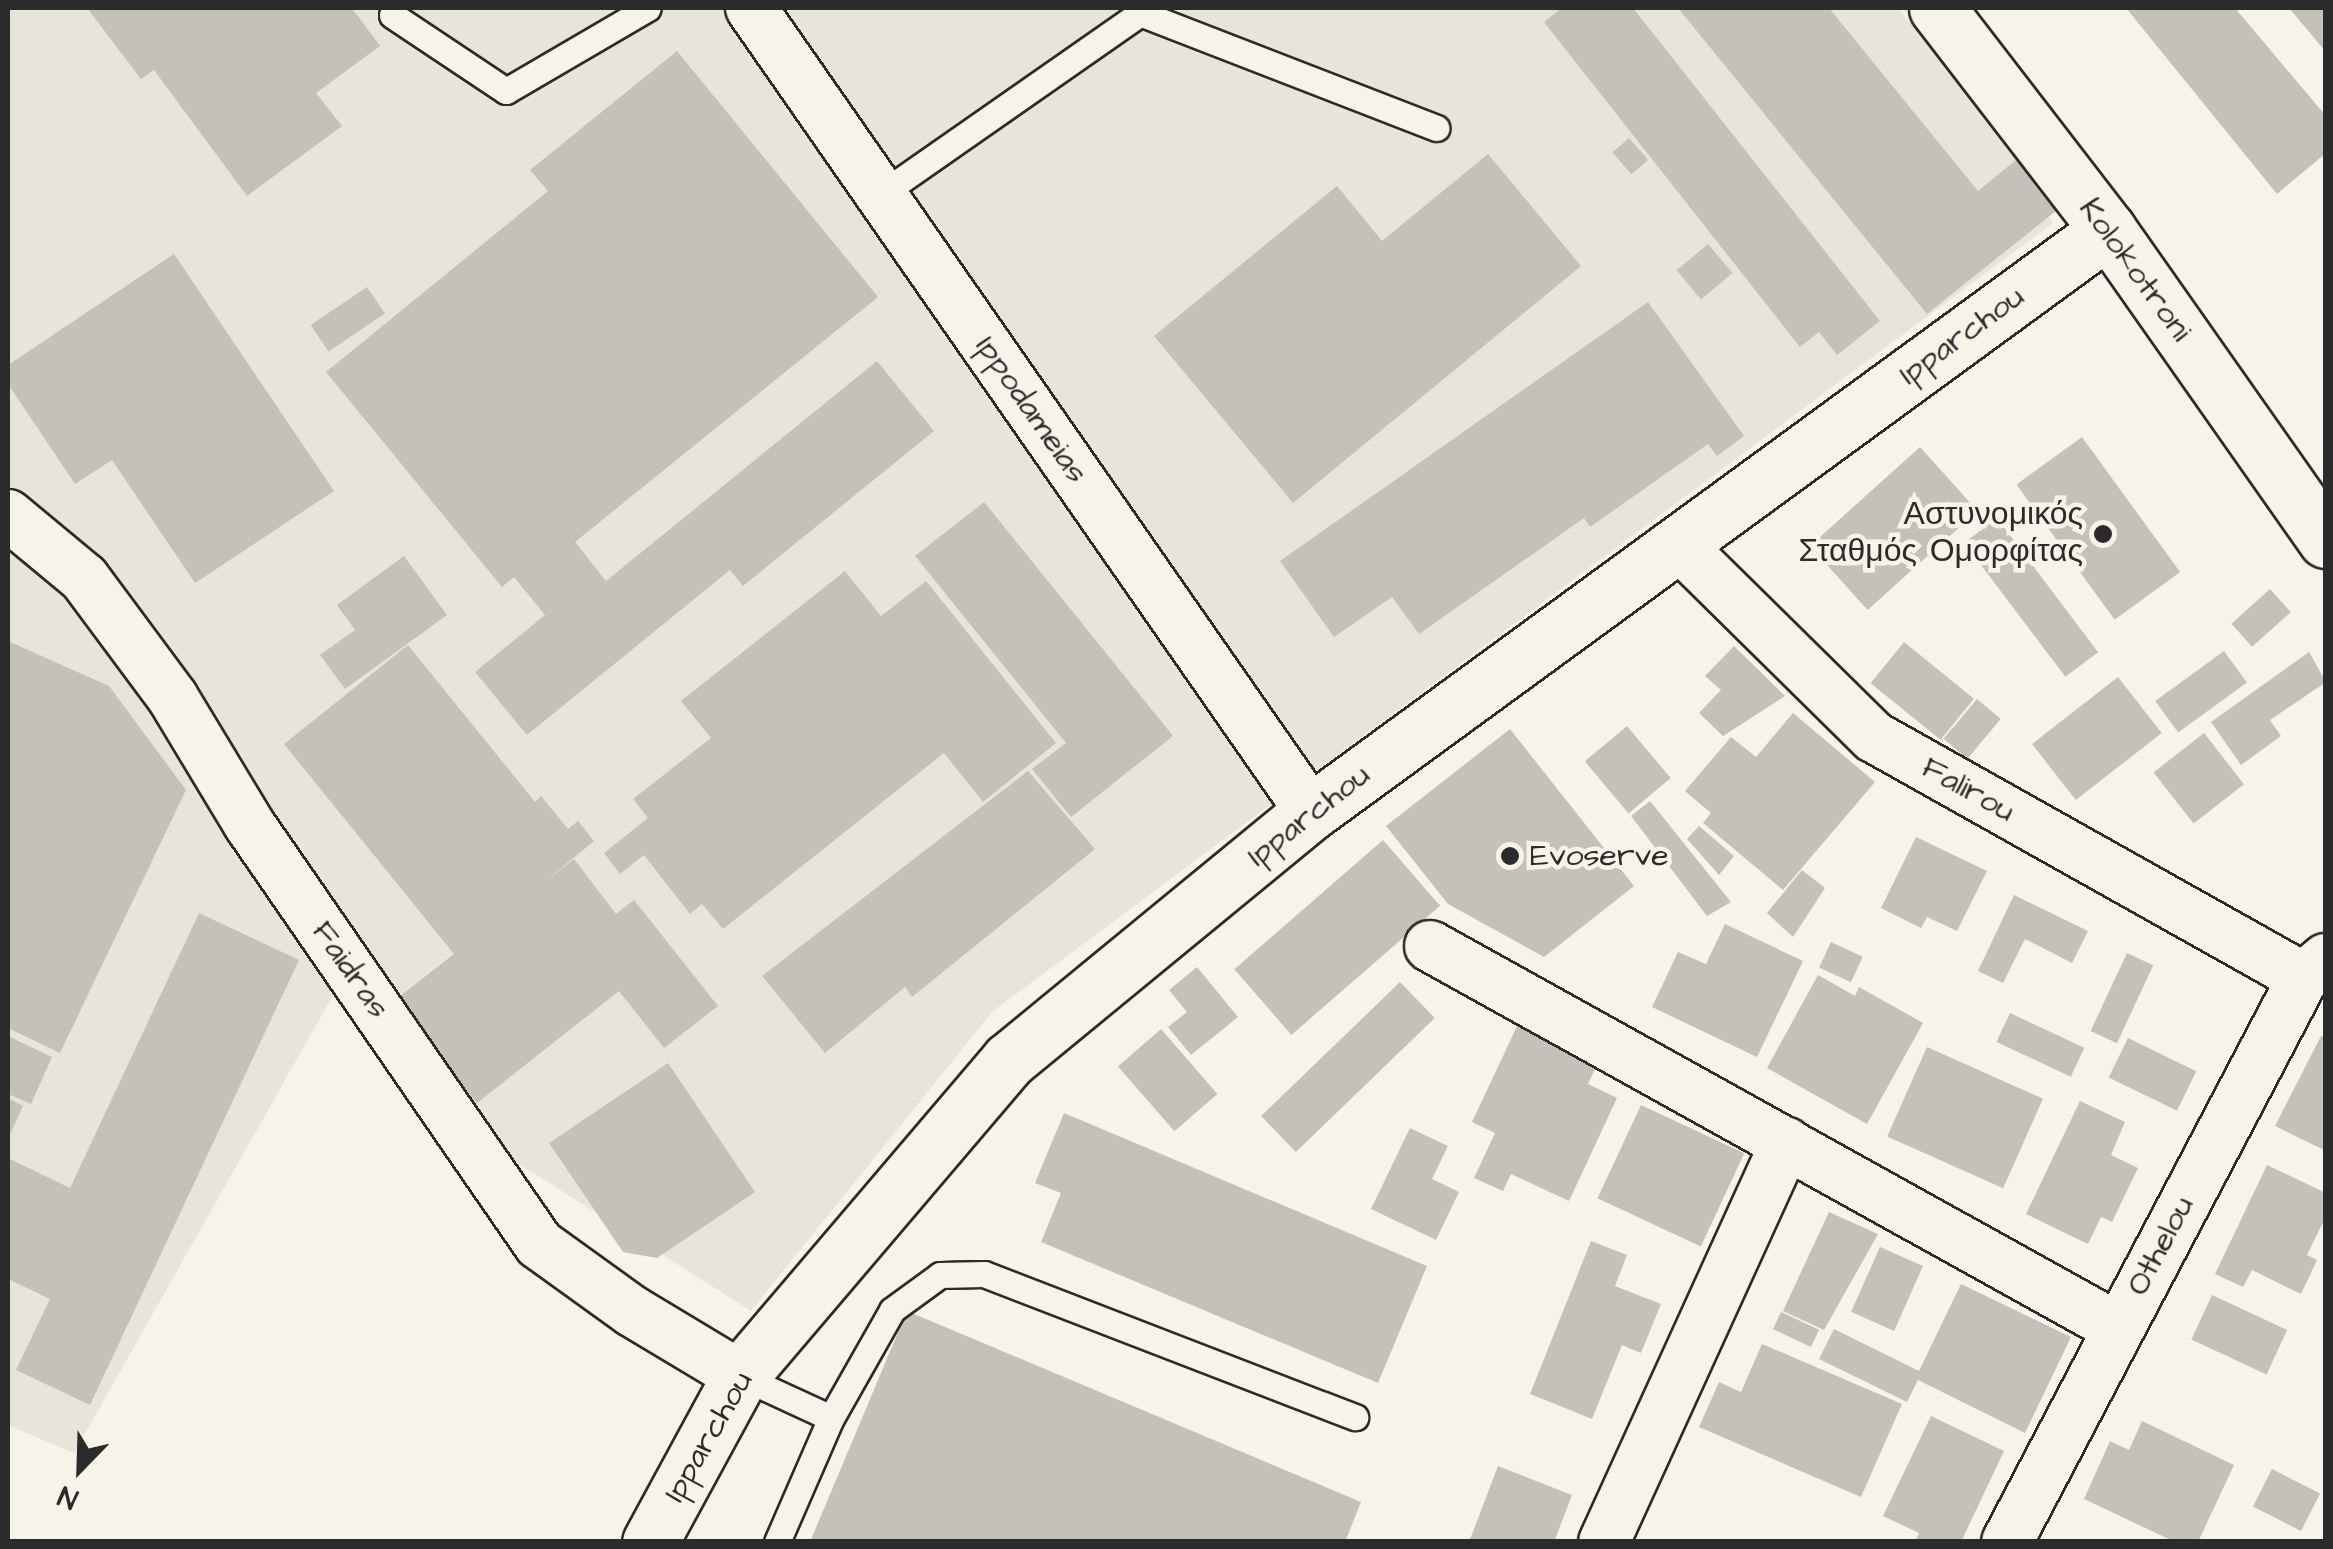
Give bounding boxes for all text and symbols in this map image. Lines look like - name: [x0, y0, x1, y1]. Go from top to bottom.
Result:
- street label: Kolokotroni: [2070, 191, 2200, 349]
- street label: Ipparchou: [1892, 278, 2032, 394]
- street label: Ippodameias: [966, 329, 1096, 491]
- place label: Αστυνομικός Σταθμός Ομορφίτας: [1799, 497, 2083, 572]
- marker: Αστυνομικός Σταθμός Ομορφίτας: [2092, 523, 2114, 545]
- street label: Falirou: [1915, 749, 2021, 831]
- street label: Ipparchou: [1240, 756, 1378, 876]
- place label: Evoserve: [1530, 837, 1668, 875]
- marker: Evoserve: [1499, 845, 1521, 867]
- street label: Faidras: [303, 914, 397, 1026]
- street label: Othelou: [2119, 1190, 2203, 1302]
- street label: Ipparchou: [656, 1365, 762, 1509]
- north arrow: [30, 1419, 130, 1519]
- text: N: [52, 1476, 84, 1518]

